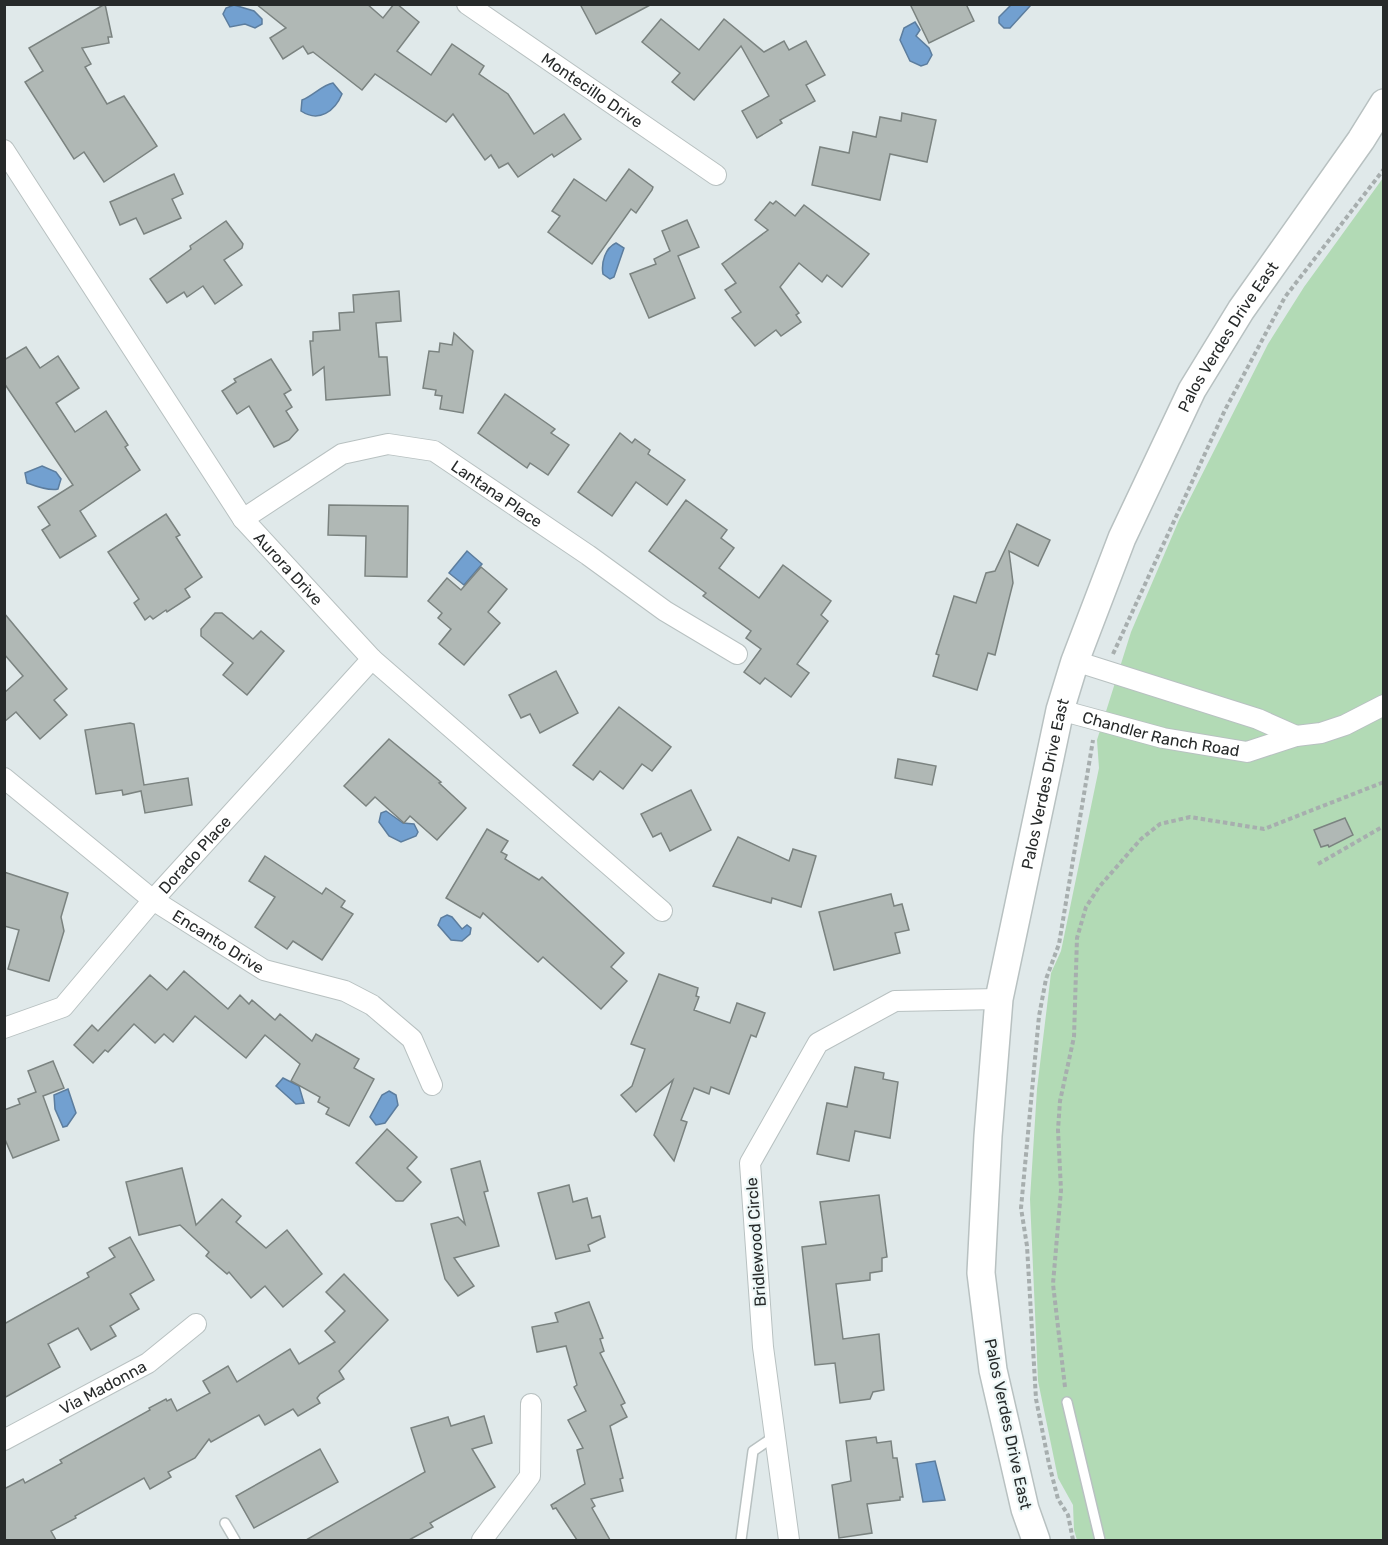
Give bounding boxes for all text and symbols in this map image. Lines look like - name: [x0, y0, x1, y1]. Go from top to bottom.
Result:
- street label: Montecillo Drive: [538, 49, 647, 132]
- street label: Palos Verdes Drive East: [1174, 258, 1282, 415]
- street label: Lantana Place: [448, 456, 546, 531]
- street label: Aurora Drive: [250, 528, 327, 609]
- street label: Palos Verdes Drive East: [1017, 696, 1073, 871]
- street label: Chandler Ranch Road: [1080, 707, 1241, 760]
- street label: Dorado Place: [154, 812, 235, 897]
- street label: Encanto Drive: [169, 905, 268, 977]
- street label: Bridlewood Circle: [742, 1177, 770, 1307]
- street label: Palos Verdes Drive East: [981, 1337, 1035, 1511]
- street label: Via Madonna: [56, 1356, 149, 1418]

